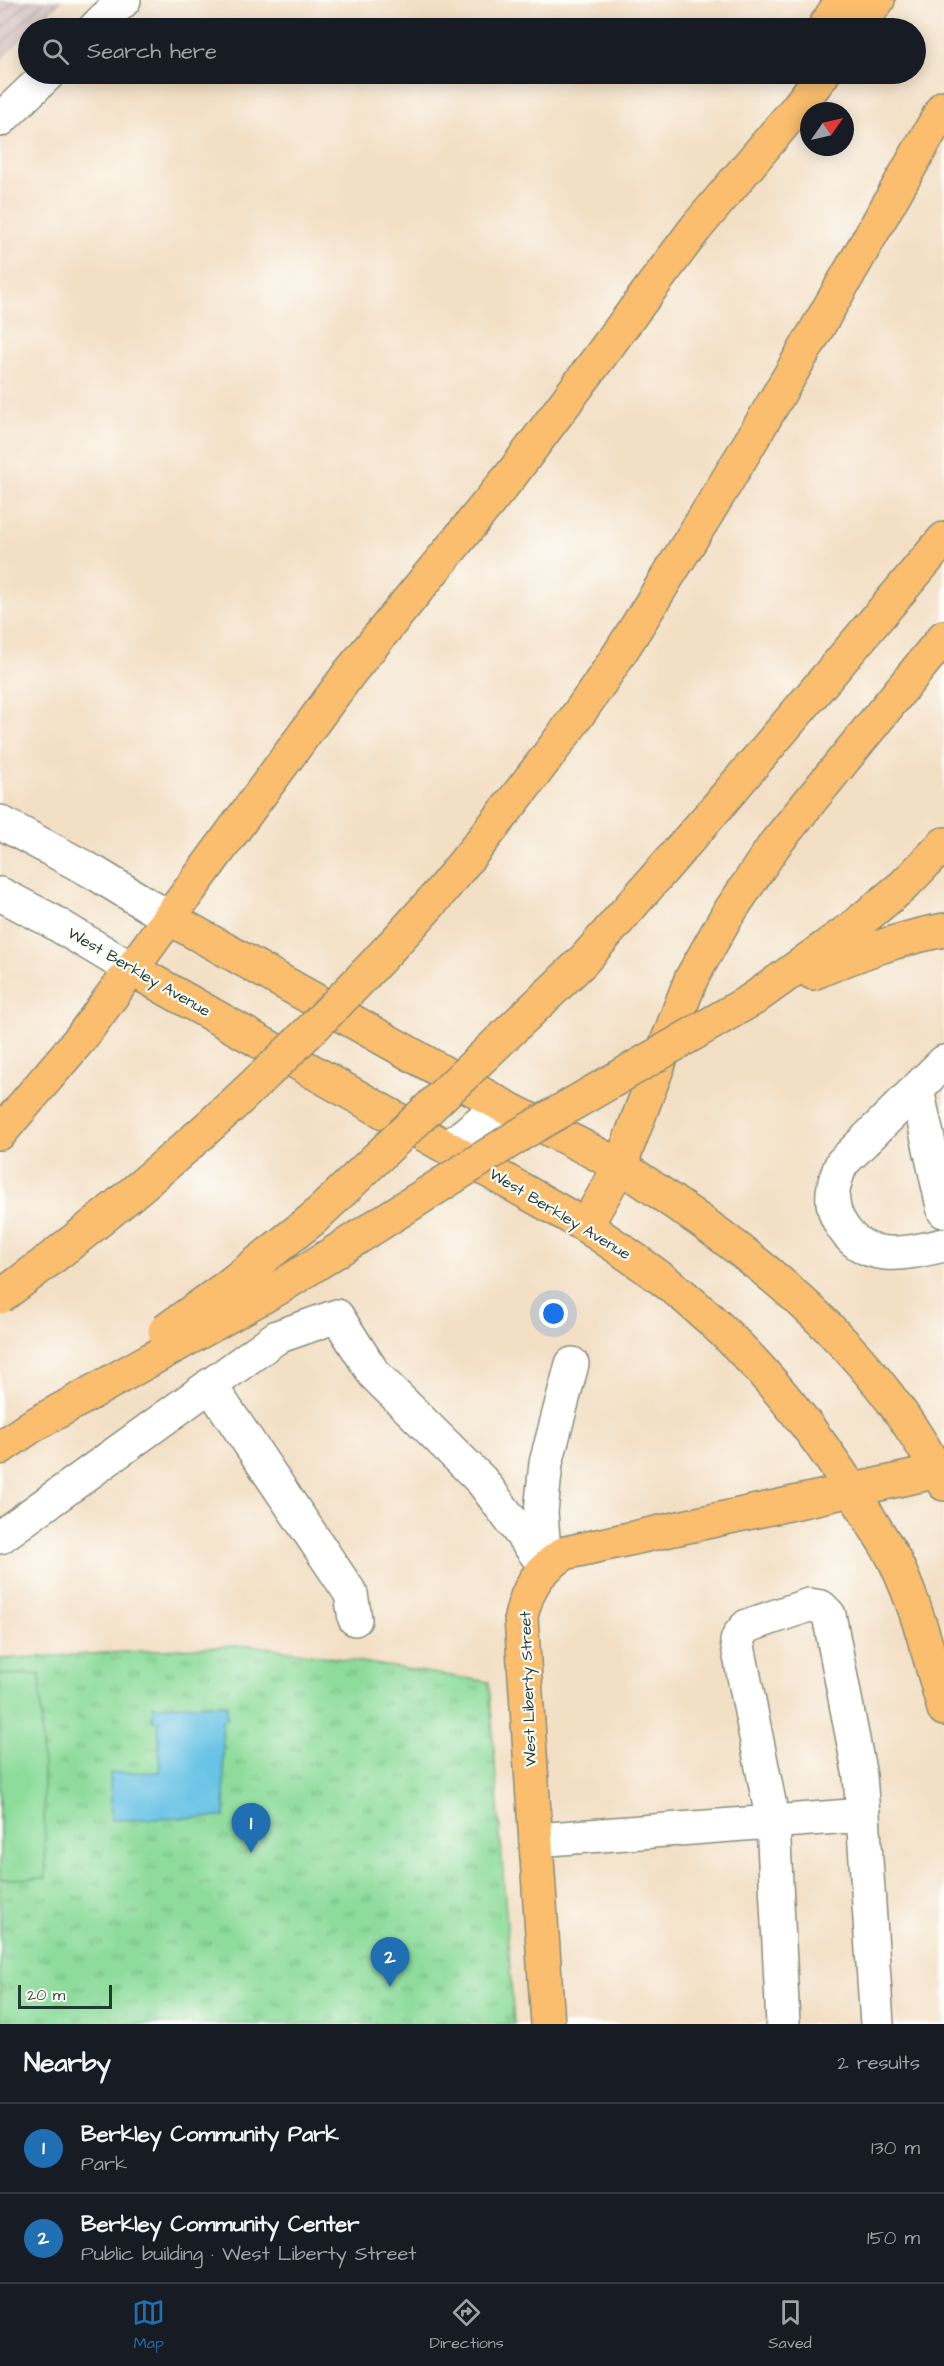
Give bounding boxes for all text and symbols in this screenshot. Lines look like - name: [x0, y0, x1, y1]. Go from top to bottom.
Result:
- search box: [18, 18, 926, 84]
- icon: search: [39, 35, 72, 68]
- text: Search here: [87, 36, 217, 67]
- north arrow: [800, 102, 854, 156]
- street label: West Berkley Avenue: [63, 922, 215, 1023]
- street label: West Berkley Avenue: [485, 1163, 635, 1266]
- your location: [539, 1299, 568, 1328]
- street label: West Liberty Street: [514, 1610, 543, 1767]
- pin: 1: [232, 1804, 270, 1853]
- pin: 2: [370, 1938, 410, 1987]
- scale bar: [18, 1982, 112, 2010]
- text: 20 m: [27, 1984, 65, 2006]
- text: Nearby: [24, 2045, 111, 2081]
- text: 2 results: [837, 2049, 920, 2077]
- text: Berkley Community Park: [81, 2119, 339, 2150]
- text: 1: [42, 2134, 45, 2162]
- text: 130 m: [871, 2134, 920, 2162]
- text: Park: [81, 2150, 127, 2178]
- text: Berkley Community Center: [81, 2209, 359, 2240]
- text: 2: [38, 2224, 49, 2252]
- text: 150 m: [867, 2224, 920, 2252]
- text: Public building · West Liberty Street: [81, 2240, 416, 2268]
- tab: Map: [132, 2296, 165, 2354]
- tab: Directions: [430, 2296, 504, 2354]
- tab: Saved: [768, 2296, 812, 2354]

